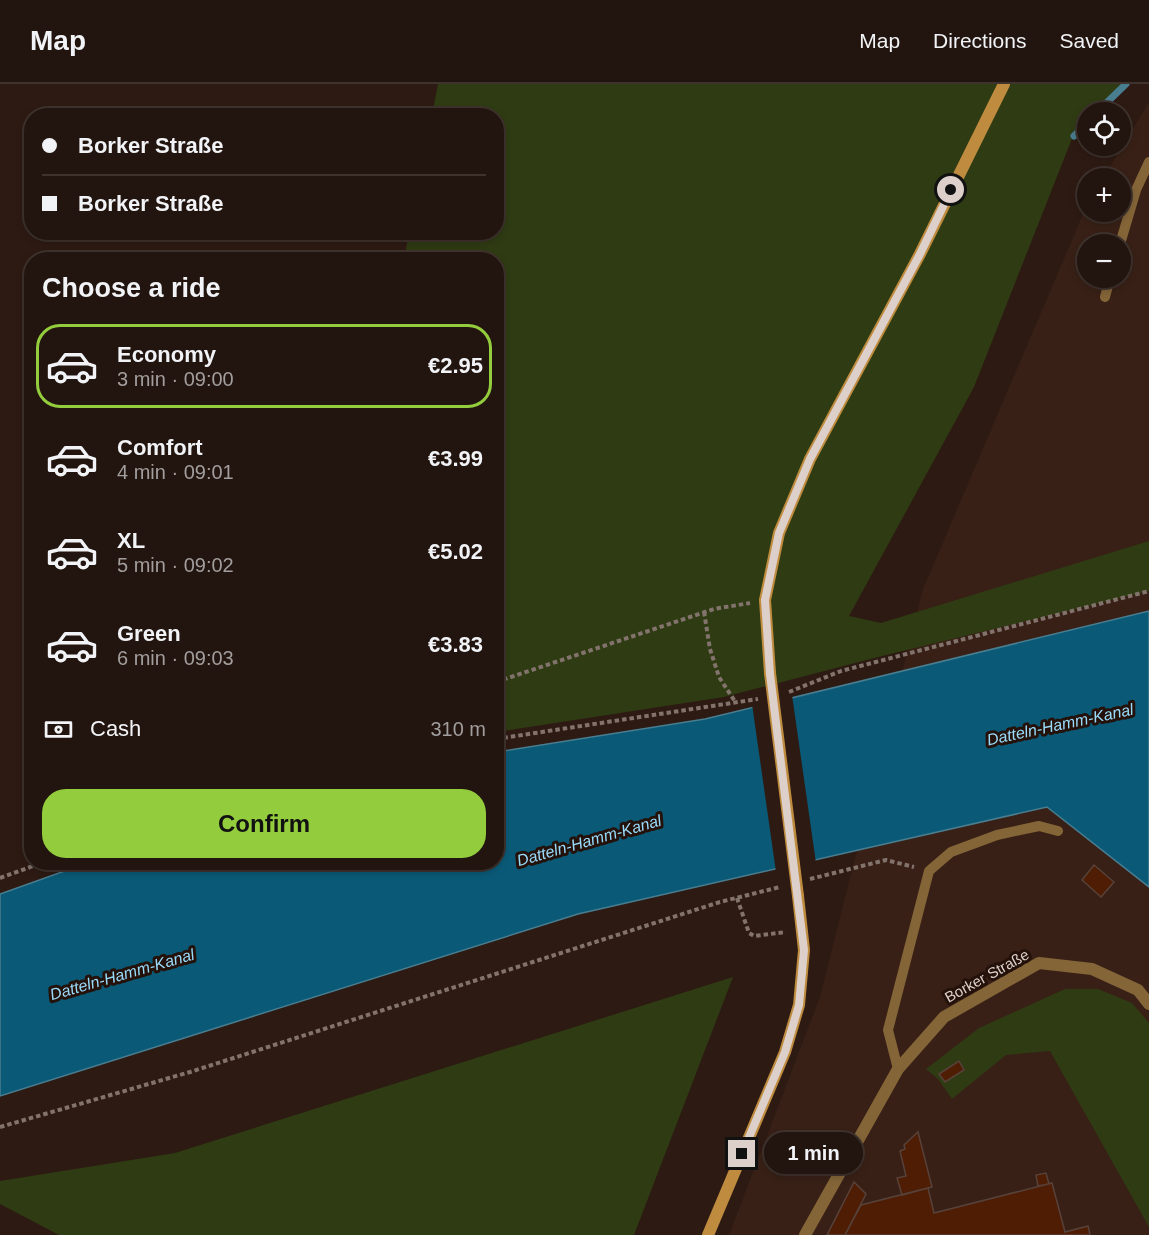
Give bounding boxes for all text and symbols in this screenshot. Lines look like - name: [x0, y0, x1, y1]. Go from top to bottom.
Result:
- text: Map: [30, 25, 86, 56]
- text: Map: [859, 29, 900, 52]
- text: Directions: [933, 29, 1026, 52]
- text: Saved: [1059, 29, 1119, 52]
- map controls: [1077, 102, 1131, 288]
- button: locate: [1077, 102, 1131, 156]
- text: Borker Straße: [78, 133, 224, 158]
- button: +: [1077, 168, 1131, 222]
- route start: [937, 176, 964, 203]
- text: Borker Straße: [78, 191, 224, 216]
- button: −: [1077, 234, 1131, 288]
- text: Choose a ride: [42, 273, 221, 303]
- icon: car: [45, 339, 99, 393]
- text: Economy: [117, 342, 216, 367]
- text: €2.95: [428, 353, 483, 378]
- text: 3 min · 09:00: [117, 368, 234, 390]
- icon: car: [45, 432, 99, 486]
- text: Comfort: [117, 435, 203, 460]
- text: €3.99: [428, 446, 483, 471]
- text: 4 min · 09:01: [117, 461, 234, 483]
- icon: car: [45, 525, 99, 579]
- text: XL: [117, 528, 145, 553]
- text: €5.02: [428, 539, 483, 564]
- text: 5 min · 09:02: [117, 554, 234, 576]
- icon: car: [45, 618, 99, 672]
- text: Green: [117, 621, 181, 646]
- text: €3.83: [428, 632, 483, 657]
- text: 6 min · 09:03: [117, 647, 234, 669]
- water label: Datteln-Hamm-Kanal: [985, 701, 1135, 748]
- icon: cash: [42, 713, 75, 746]
- text: Cash: [90, 716, 141, 741]
- text: 310 m: [430, 718, 486, 740]
- button: Confirm: [42, 789, 486, 858]
- water label: Datteln-Hamm-Kanal: [515, 812, 664, 869]
- street label: Borker Straße: [942, 945, 1032, 1006]
- water label: Datteln-Hamm-Kanal: [48, 946, 197, 1003]
- callout: 1 min: [763, 1133, 862, 1175]
- route end: [728, 1140, 755, 1167]
- text: 1 min: [787, 1142, 840, 1164]

